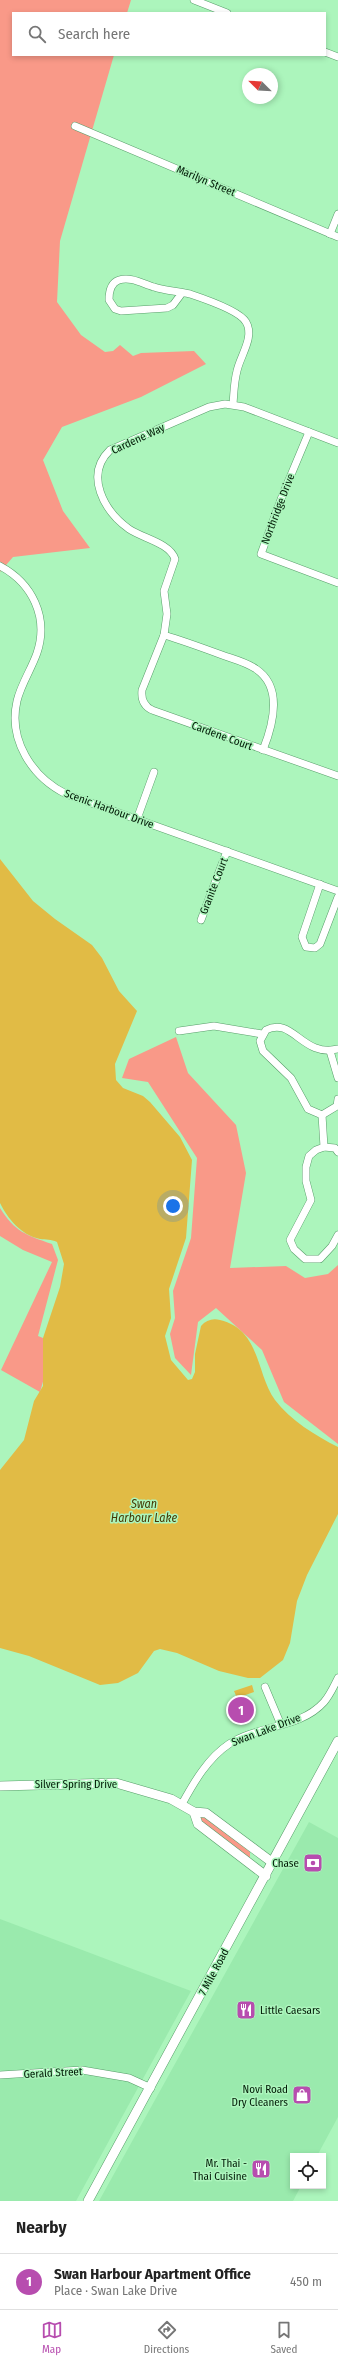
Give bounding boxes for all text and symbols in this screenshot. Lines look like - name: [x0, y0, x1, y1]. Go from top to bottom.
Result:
- search box: [12, 12, 326, 56]
- icon: search: [26, 23, 48, 45]
- text: Search here: [58, 25, 130, 43]
- north arrow: [242, 68, 278, 104]
- street label: Marilyn Street: [174, 163, 238, 199]
- street label: Cardene Way: [109, 421, 167, 457]
- street label: Northridge Drive: [259, 472, 297, 546]
- street label: Cardene Court: [190, 719, 255, 753]
- street label: Scenic Harbour Drive: [62, 787, 156, 831]
- street label: Granite Court: [197, 855, 231, 916]
- your location: [163, 1196, 183, 1216]
- water label: Swan Harbour Lake: [111, 1497, 177, 1525]
- pin: 1: [228, 1695, 254, 1725]
- street label: Swan Lake Drive: [230, 1711, 302, 1749]
- street label: Silver Spring Drive: [35, 1778, 117, 1791]
- bank icon: Chase: [302, 1852, 324, 1874]
- place label: Chase: [272, 1857, 299, 1870]
- street label: 7 Mile Road: [196, 1946, 232, 1998]
- restaurant icon: Little Caesars: [235, 1999, 257, 2021]
- place label: Little Caesars: [260, 2004, 321, 2017]
- street label: Gerald Street: [23, 2065, 83, 2081]
- place label: Novi Road Dry Cleaners: [232, 2083, 288, 2109]
- shop icon: Novi Road Dry Cleaners: [291, 2084, 313, 2106]
- map controls: [290, 2153, 326, 2189]
- button: locate: [290, 2153, 326, 2189]
- place label: Mr. Thai - Thai Cuisine: [193, 2157, 247, 2183]
- restaurant icon: Mr. Thai - Thai Cuisine: [250, 2158, 272, 2180]
- text: Nearby: [16, 2217, 67, 2238]
- text: Swan Harbour Apartment Office: [54, 2265, 251, 2283]
- text: 1: [26, 2274, 32, 2289]
- text: 450 m: [290, 2274, 322, 2289]
- text: Place · Swan Lake Drive: [54, 2283, 177, 2298]
- tab: Map: [41, 2319, 63, 2356]
- tab: Directions: [144, 2319, 189, 2356]
- tab: Saved: [271, 2319, 297, 2356]

